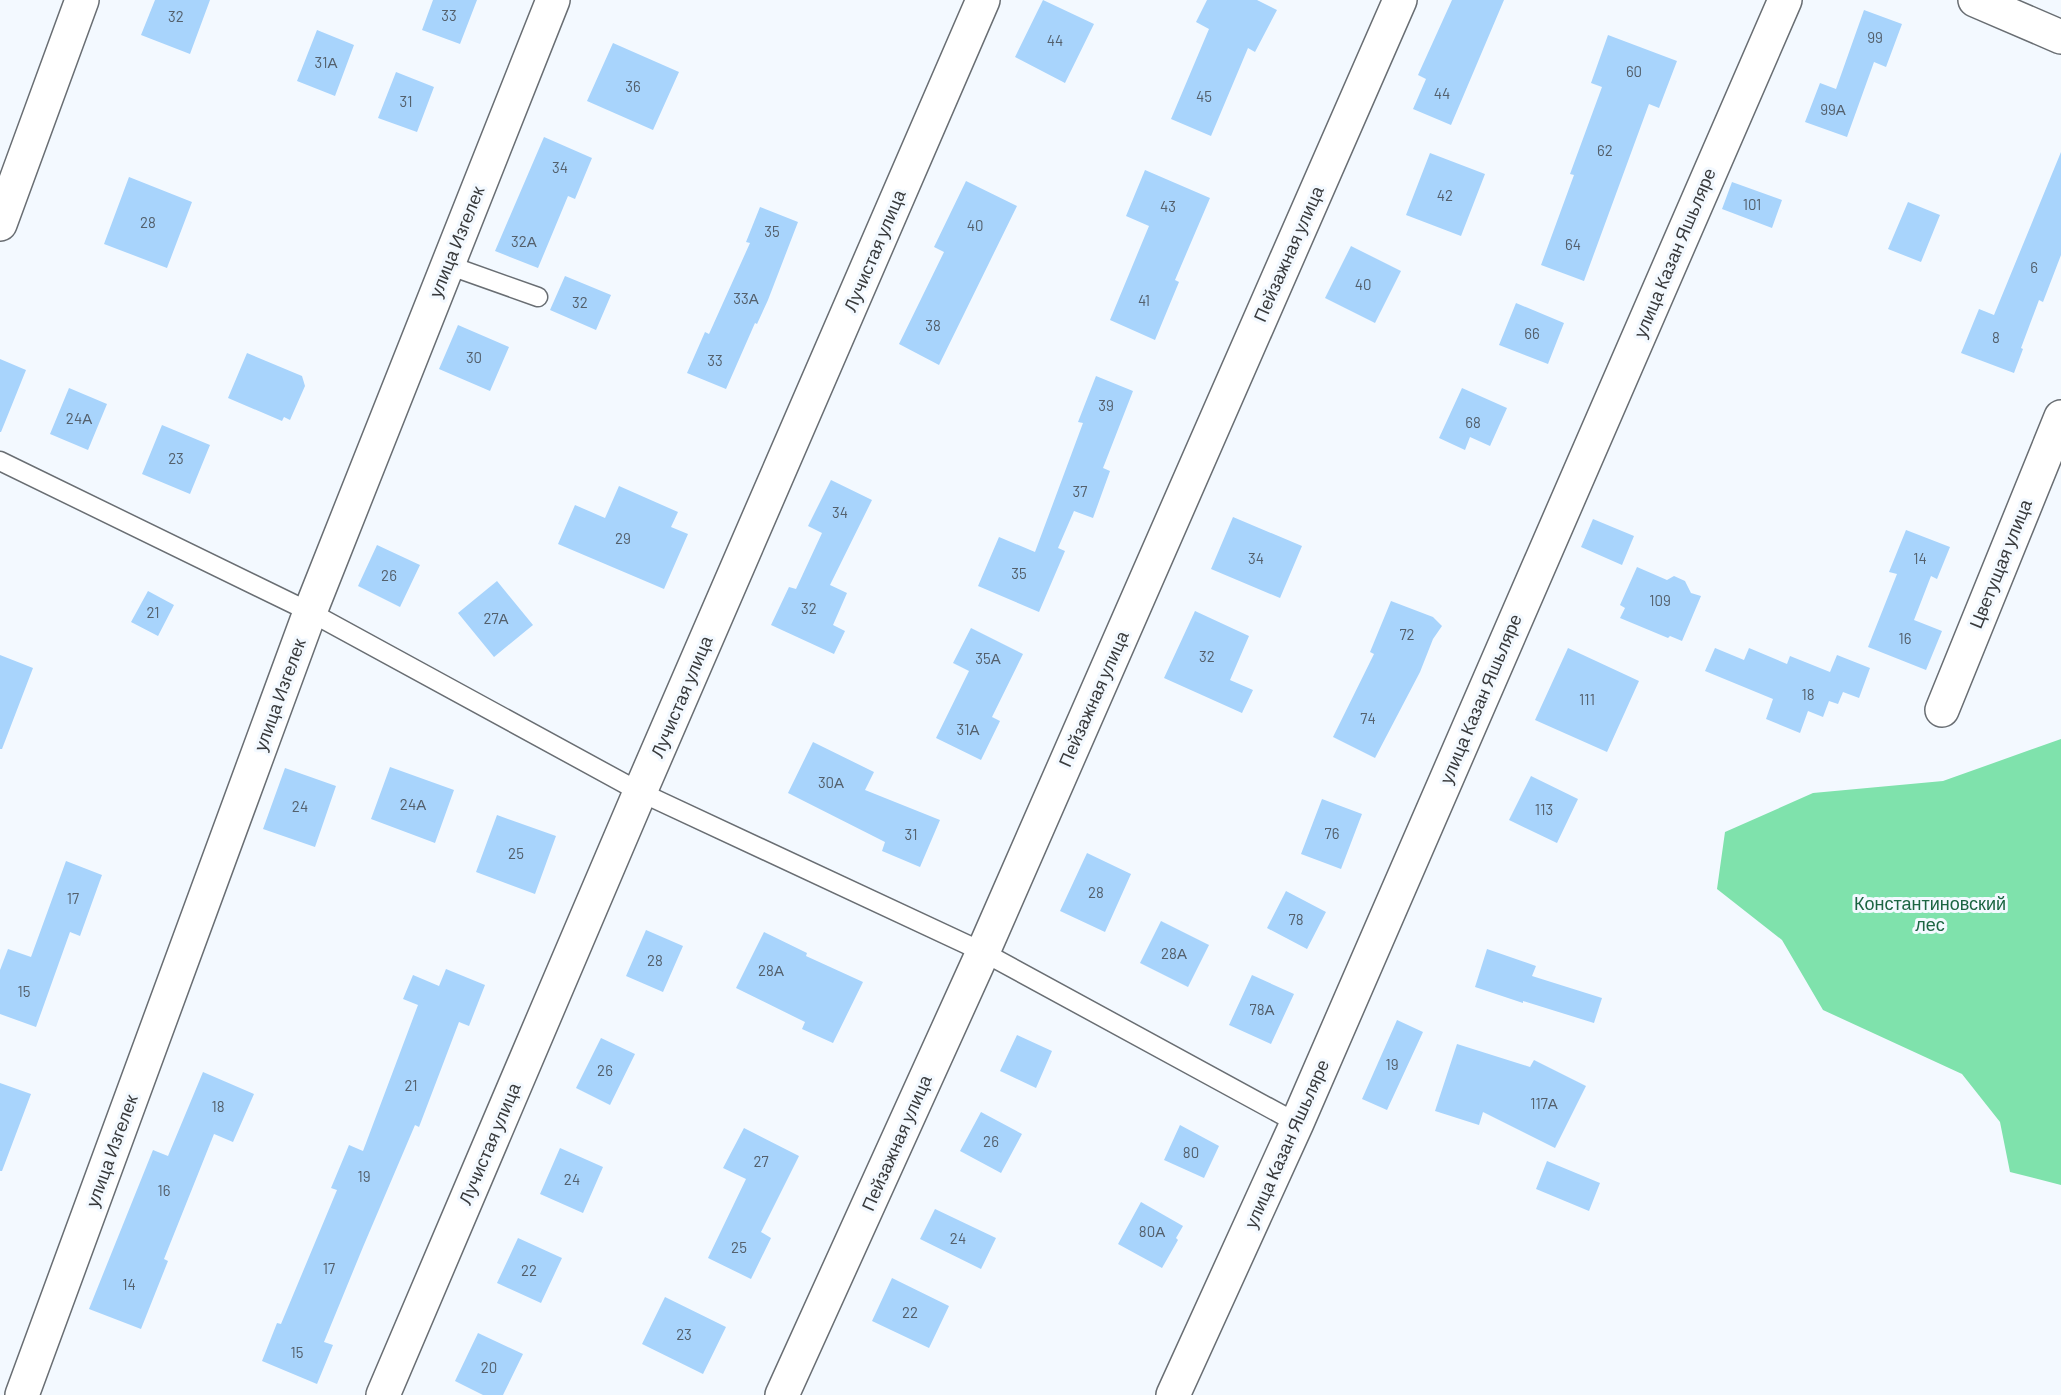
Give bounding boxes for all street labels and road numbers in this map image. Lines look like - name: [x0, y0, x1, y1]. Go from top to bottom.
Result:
- street label: улица Казан Яшьляре: [1628, 164, 1720, 341]
- street label: Пейзажная улица: [1248, 181, 1328, 325]
- street label: улица Изгелек: [424, 183, 488, 301]
- street label: Лучистая улица: [838, 185, 910, 315]
- street label: Цветущая улица: [1964, 495, 2036, 631]
- street label: улица Казан Яшьляре: [1434, 610, 1526, 787]
- street label: Пейзажная улица: [1053, 626, 1133, 770]
- street label: Лучистая улица: [645, 631, 717, 761]
- street label: улица Изгелек: [249, 635, 310, 754]
- street label: улица Казан Яшьляре: [1239, 1056, 1333, 1231]
- street label: Пейзажная улица: [856, 1070, 936, 1214]
- street label: Лучистая улица: [453, 1078, 525, 1208]
- street label: улица Изгелек: [81, 1091, 142, 1210]

